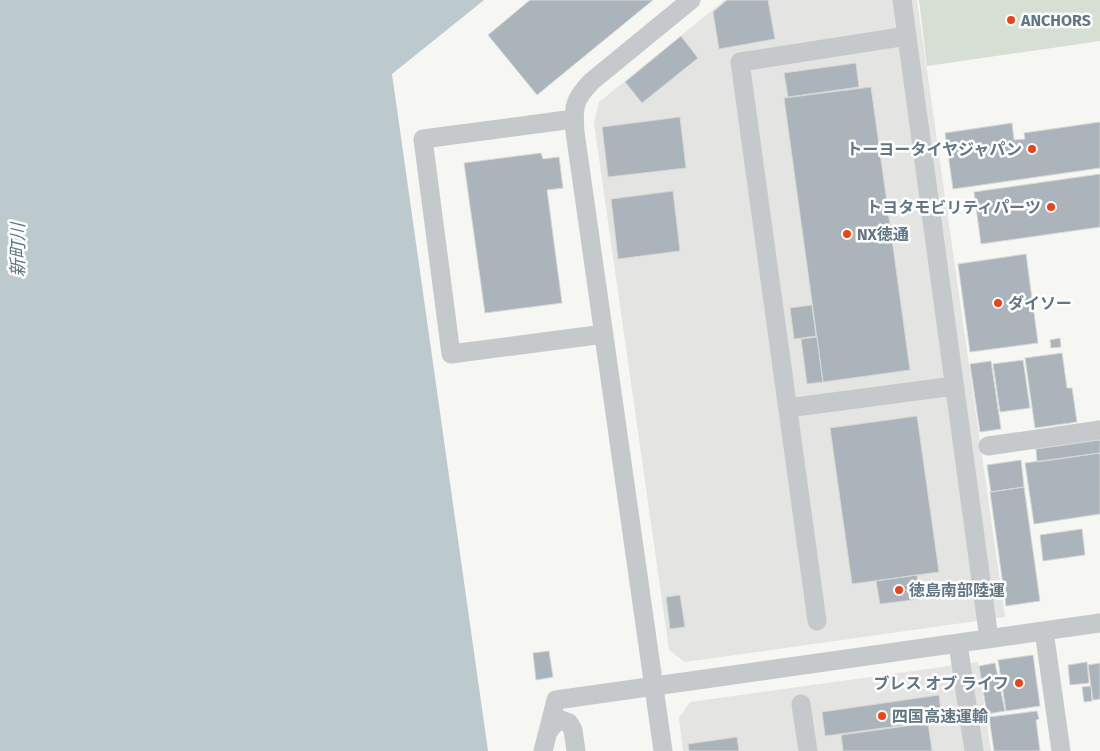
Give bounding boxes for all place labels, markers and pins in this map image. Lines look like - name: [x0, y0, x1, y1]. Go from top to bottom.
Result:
- place label: ANCHORS: [1020, 11, 1091, 30]
- marker: ANCHORS: [1005, 14, 1017, 26]
- place label: トーヨータイヤジャパン: [846, 140, 1022, 159]
- marker: トーヨータイヤジャパン: [1026, 143, 1038, 155]
- place label: トヨタモビリティパーツ: [866, 198, 1041, 217]
- marker: トヨタモビリティパーツ: [1045, 201, 1057, 213]
- place label: NX徳通: [857, 225, 909, 244]
- marker: NX徳通: [841, 228, 853, 240]
- place label: ダイソー: [1008, 294, 1072, 313]
- marker: ダイソー: [992, 297, 1004, 309]
- place label: 徳島南部陸運: [909, 581, 1005, 600]
- marker: 徳島南部陸運: [893, 584, 905, 596]
- place label: ブレス オブ ライフ: [873, 674, 1009, 693]
- marker: ブレス オブ ライフ: [1013, 677, 1025, 689]
- place label: 四国高速運輸: [892, 707, 988, 726]
- marker: 四国高速運輸: [876, 710, 888, 722]

